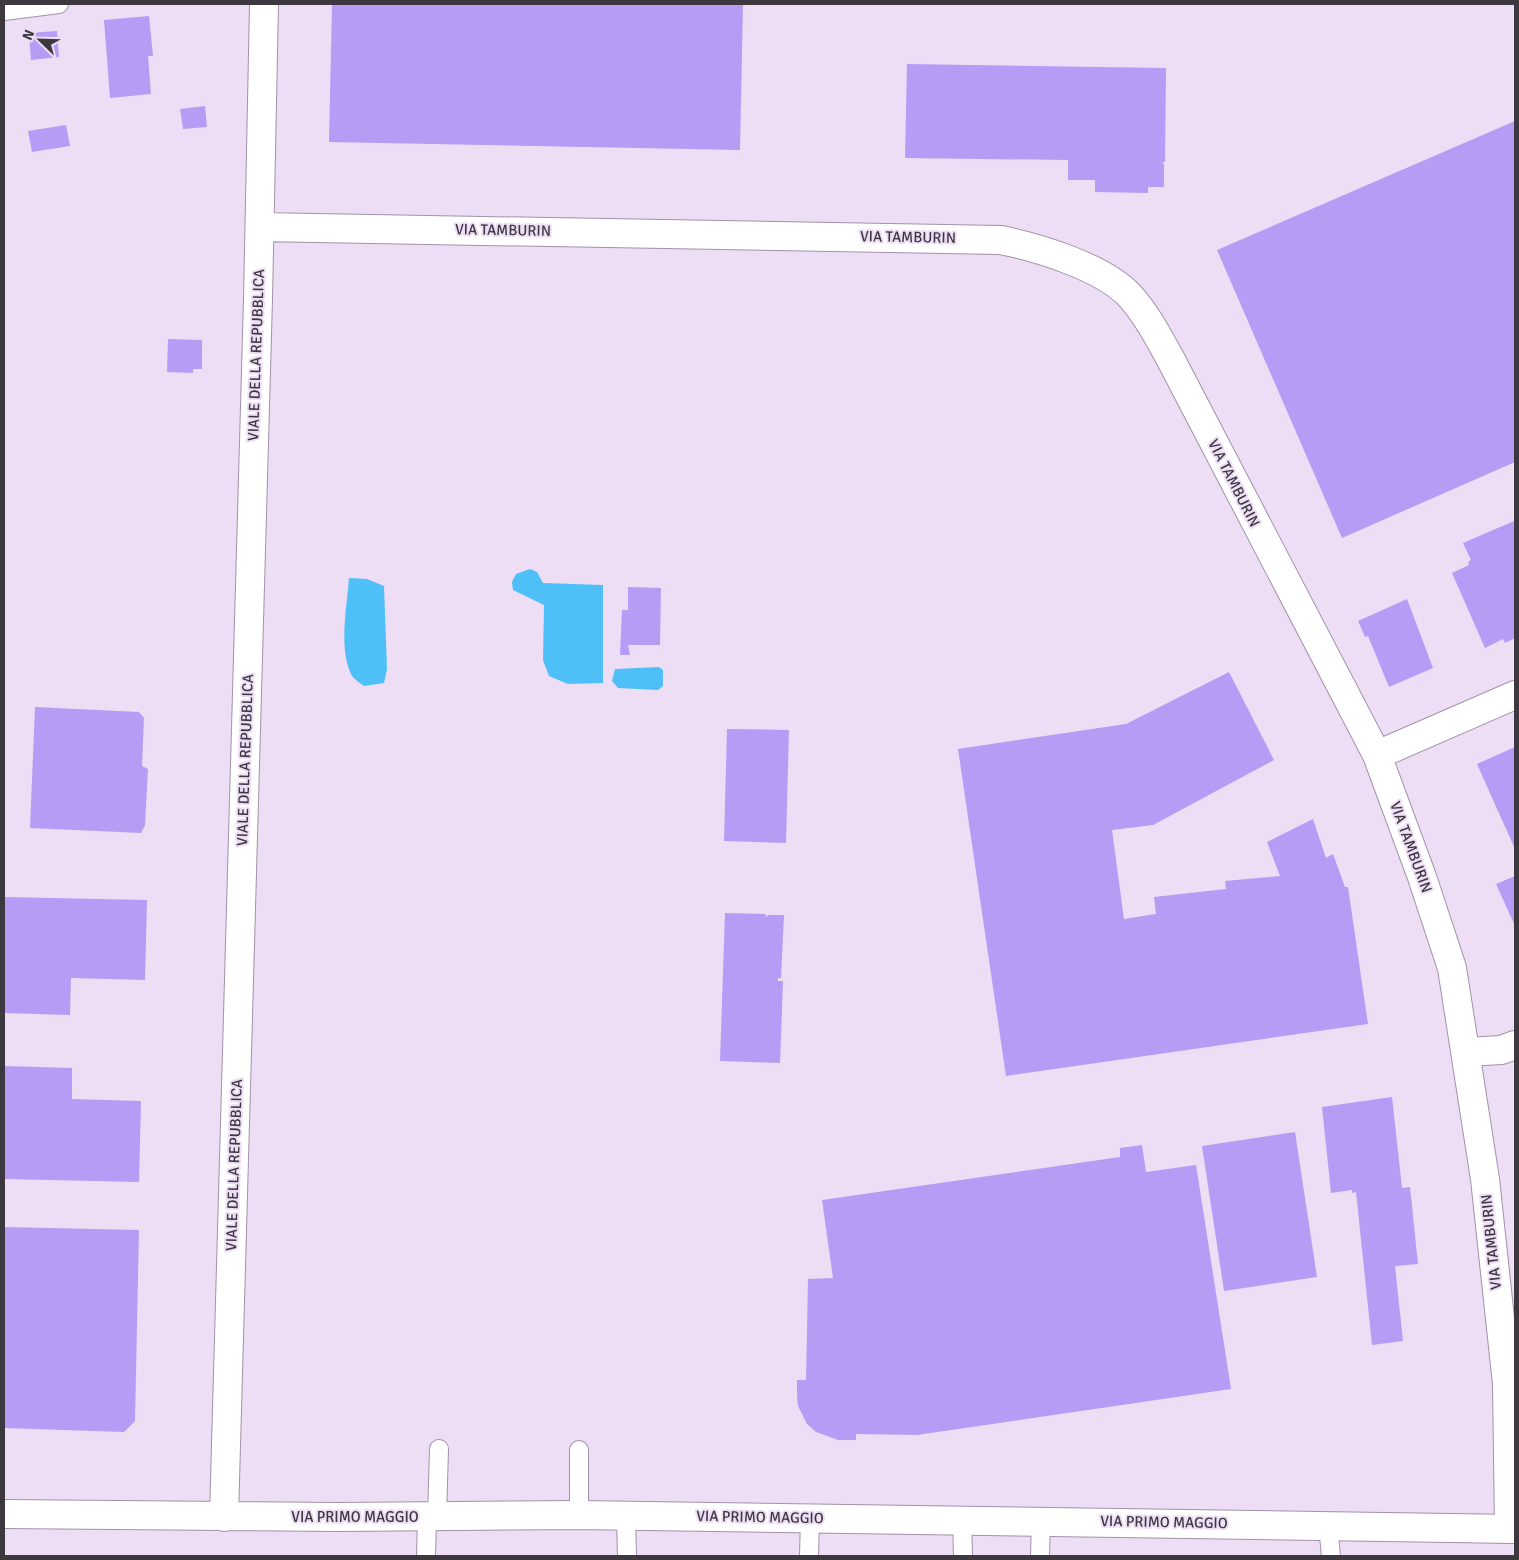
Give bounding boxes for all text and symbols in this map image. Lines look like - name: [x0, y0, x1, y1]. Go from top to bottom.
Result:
- north arrow: [15, 15, 65, 65]
- text: N: [19, 27, 38, 43]
- street label: VIA TAMBURIN: [455, 220, 551, 240]
- street label: VIA TAMBURIN: [860, 227, 956, 247]
- street label: VIALE DELLA REPUBBLICA: [244, 269, 268, 441]
- street label: VIA TAMBURIN: [1204, 436, 1264, 530]
- street label: VIALE DELLA REPUBBLICA: [233, 674, 257, 846]
- street label: VIA TAMBURIN: [1386, 799, 1436, 895]
- street label: VIALE DELLA REPUBBLICA: [222, 1079, 246, 1251]
- street label: VIA TAMBURIN: [1477, 1193, 1505, 1291]
- street label: VIA PRIMO MAGGIO: [696, 1507, 824, 1527]
- street label: VIA PRIMO MAGGIO: [291, 1508, 419, 1526]
- street label: VIA PRIMO MAGGIO: [1100, 1512, 1228, 1532]

